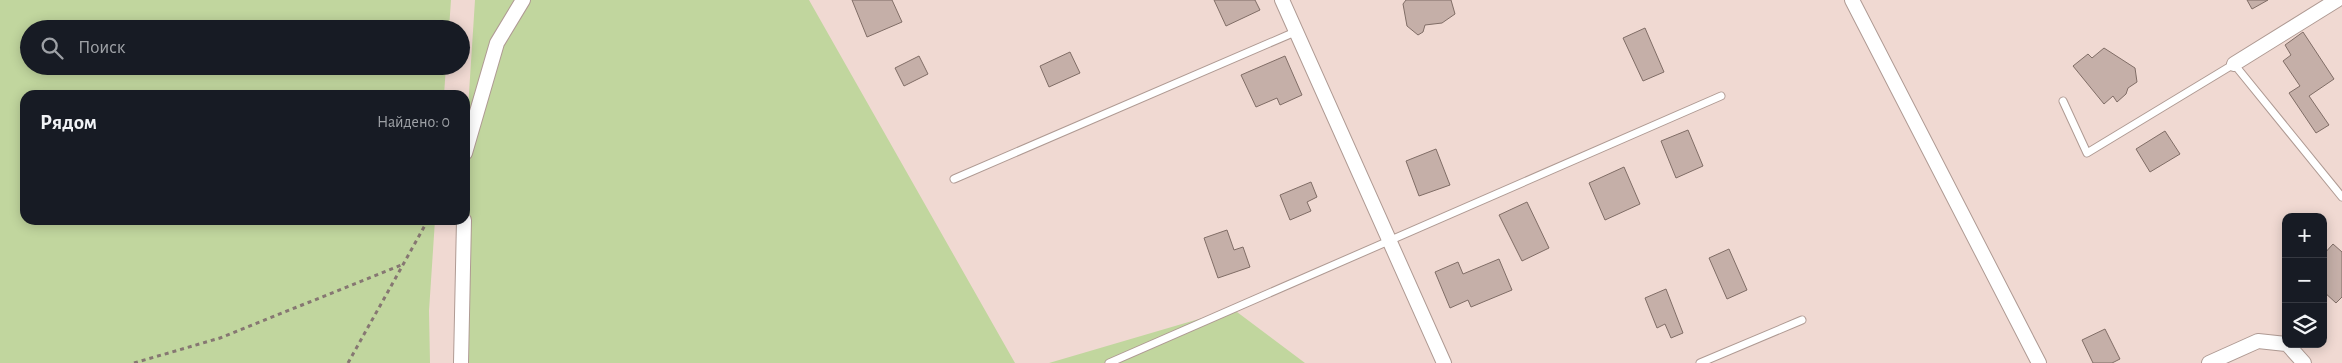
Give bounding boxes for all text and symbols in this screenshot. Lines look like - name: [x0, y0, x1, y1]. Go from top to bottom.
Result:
- search box: [20, 20, 470, 75]
- icon: search: [38, 34, 66, 62]
- text: Поиск: [78, 38, 125, 57]
- text: Рядом: [40, 112, 97, 133]
- text: Найдено: 0: [377, 114, 450, 130]
- map controls: [2282, 213, 2327, 348]
- button: +: [2282, 213, 2327, 258]
- button: −: [2282, 258, 2327, 303]
- button: layers: [2282, 303, 2327, 348]

